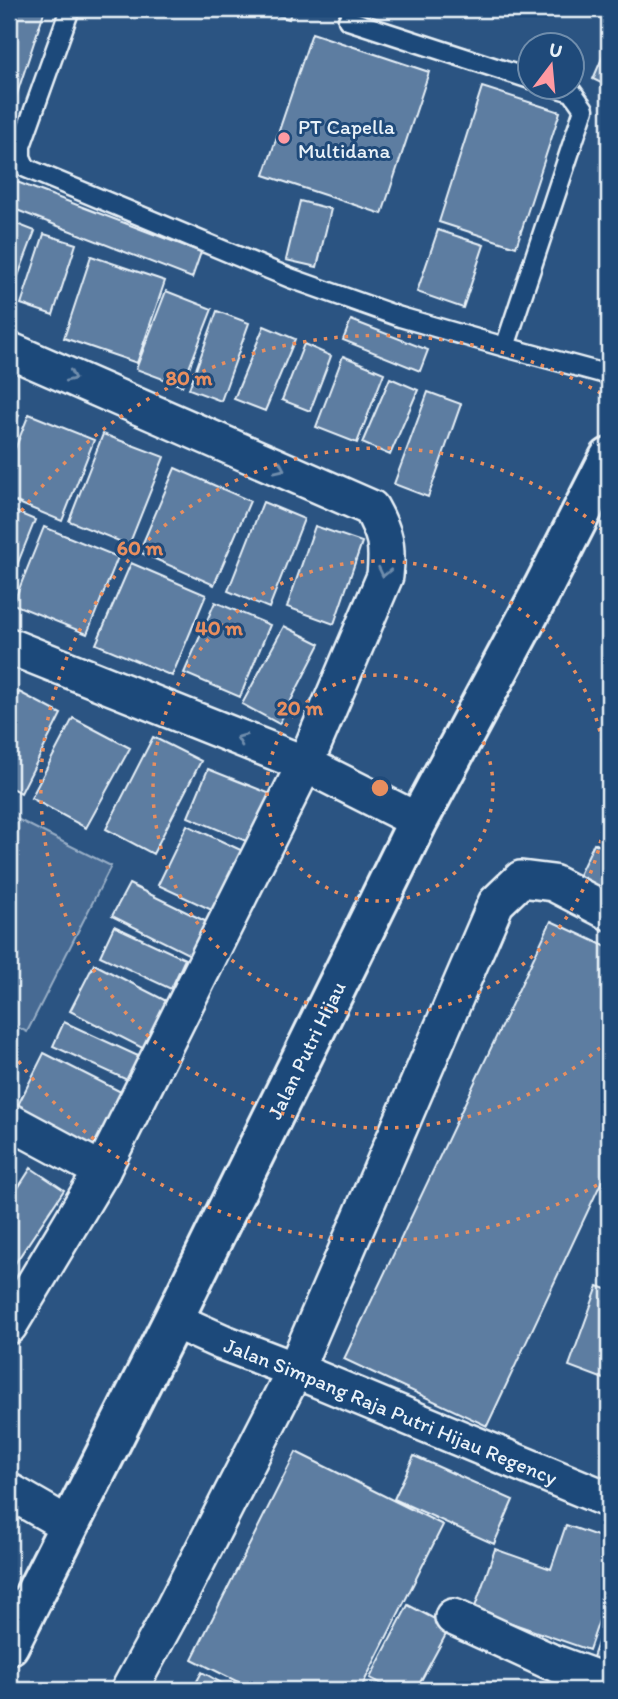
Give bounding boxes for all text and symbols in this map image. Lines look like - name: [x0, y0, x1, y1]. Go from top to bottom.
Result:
- north arrow: [516, 32, 586, 102]
- text: U: [546, 37, 565, 63]
- place label: PT Capella Multidana: [298, 114, 395, 163]
- marker: PT Capella Multidana: [276, 130, 292, 146]
- text: 80 m: [166, 365, 213, 390]
- one-way arrow: [64, 369, 77, 383]
- one-way arrow: [273, 460, 285, 474]
- text: 60 m: [117, 535, 164, 560]
- one-way arrow: [378, 566, 393, 578]
- text: 40 m: [195, 615, 243, 640]
- text: 20 m: [277, 695, 324, 720]
- one-way arrow: [236, 733, 248, 747]
- centre of rings: [368, 776, 392, 800]
- street label: Jalan Putri Hijau: [261, 976, 350, 1123]
- street label: Jalan Simpang Raja Putri Hijau Regency: [221, 1332, 561, 1490]

